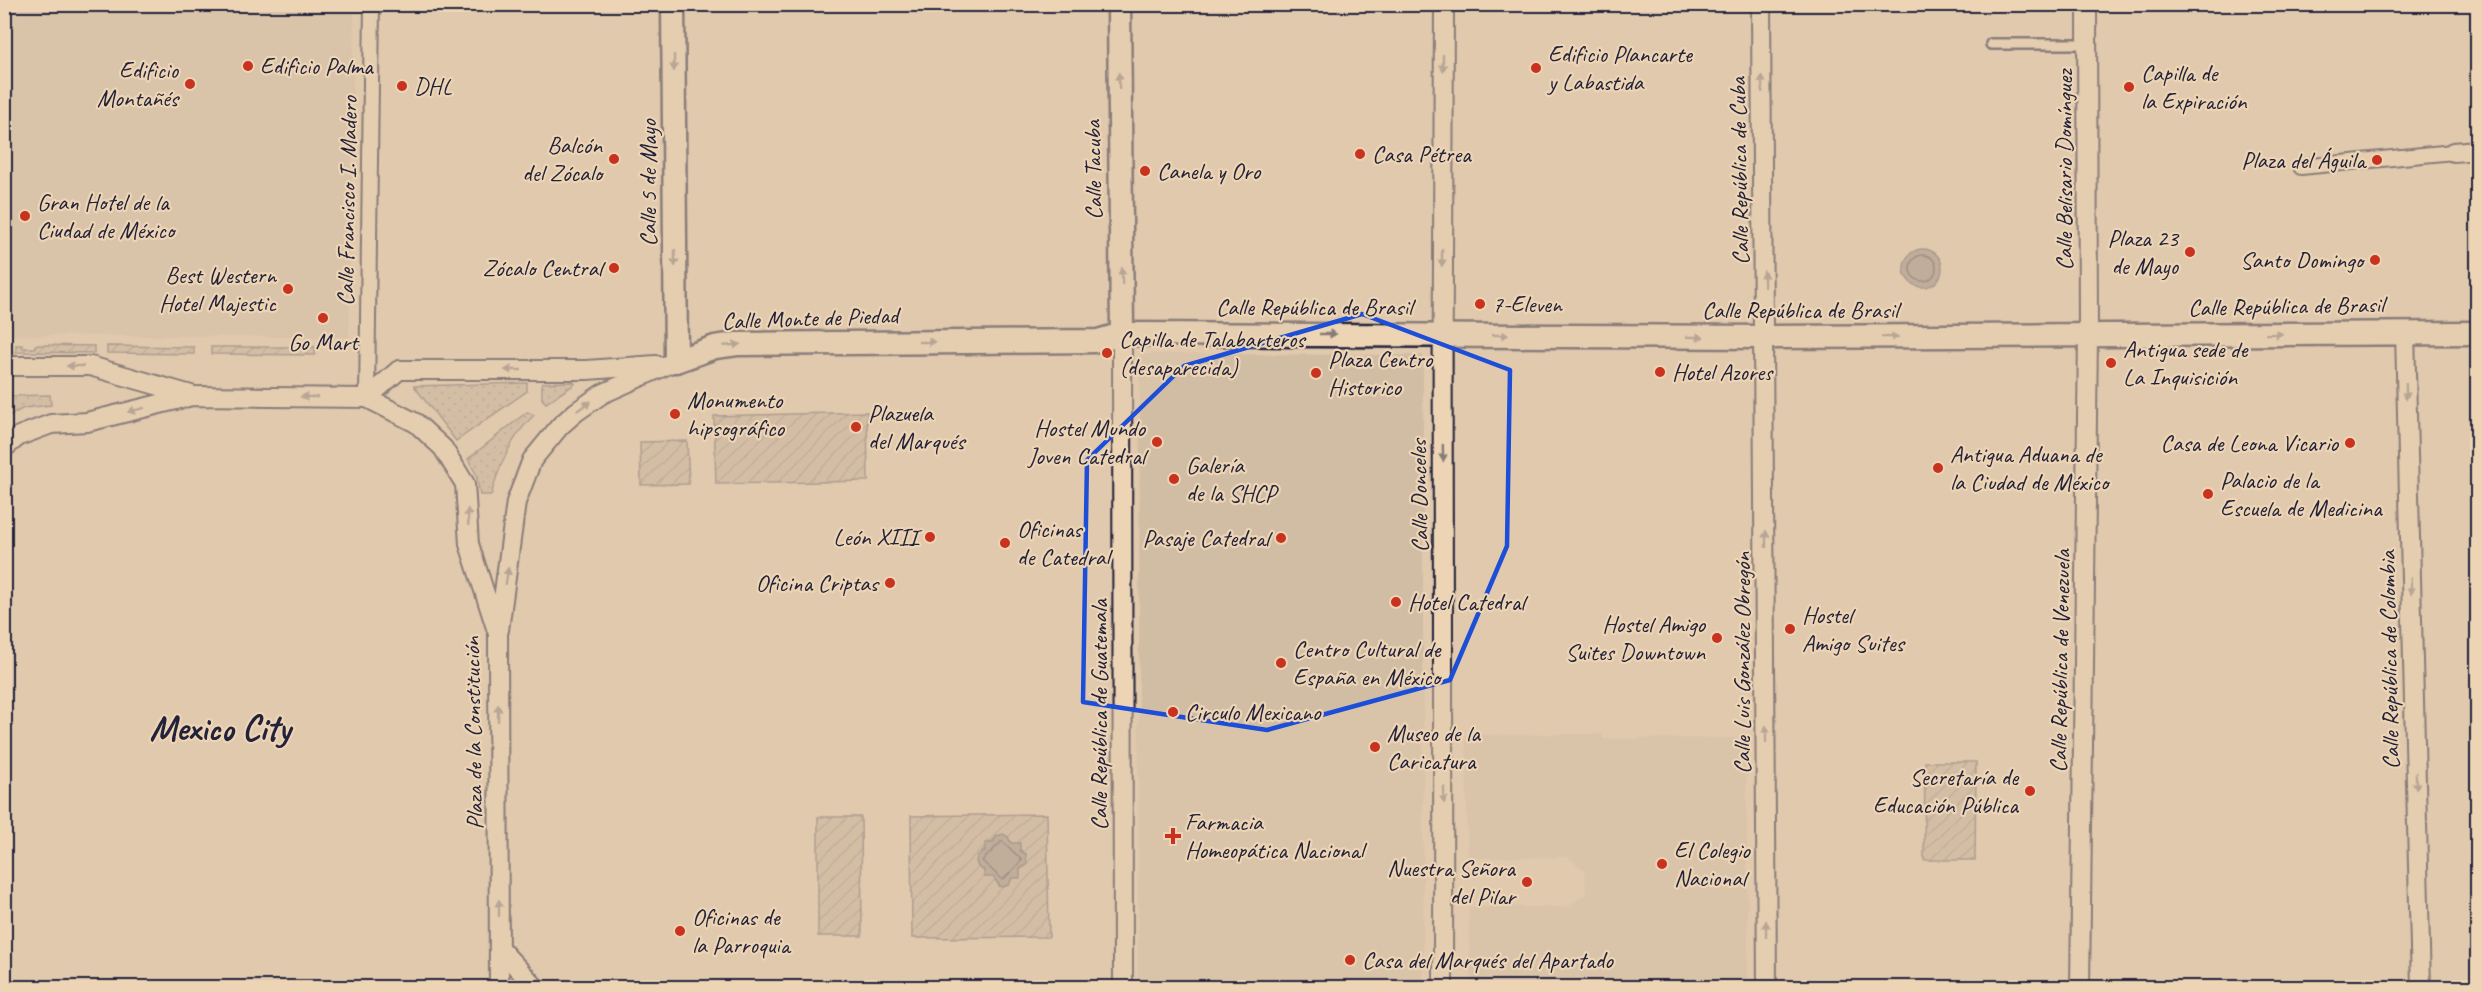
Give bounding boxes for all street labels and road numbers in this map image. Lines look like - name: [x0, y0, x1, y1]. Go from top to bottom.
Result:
- street label: Calle Belisario Domínguez: [2049, 68, 2079, 271]
- street label: Calle República de Cuba: [1722, 76, 1756, 265]
- street label: Calle Francisco I. Madero: [330, 94, 364, 306]
- street label: Calle 5 de Mayo: [633, 118, 663, 246]
- street label: Calle Tacuba: [1077, 119, 1109, 220]
- street label: Calle República de Brasil: [2188, 289, 2388, 323]
- street label: Calle República de Brasil: [1216, 292, 1416, 322]
- street label: Calle República de Brasil: [1702, 295, 1902, 325]
- street label: Calle Monte de Piedad: [721, 300, 902, 336]
- street label: Calle Donceles: [1403, 437, 1435, 553]
- street label: Calle República de Venezuela: [2043, 548, 2077, 773]
- street label: Calle República de Colombia: [2372, 549, 2406, 770]
- street label: Calle Luis González Obregón: [1727, 551, 1757, 774]
- street label: Calle República de Guatemala: [1084, 598, 1114, 831]
- street label: Plaza de la Constitución: [456, 635, 490, 830]

